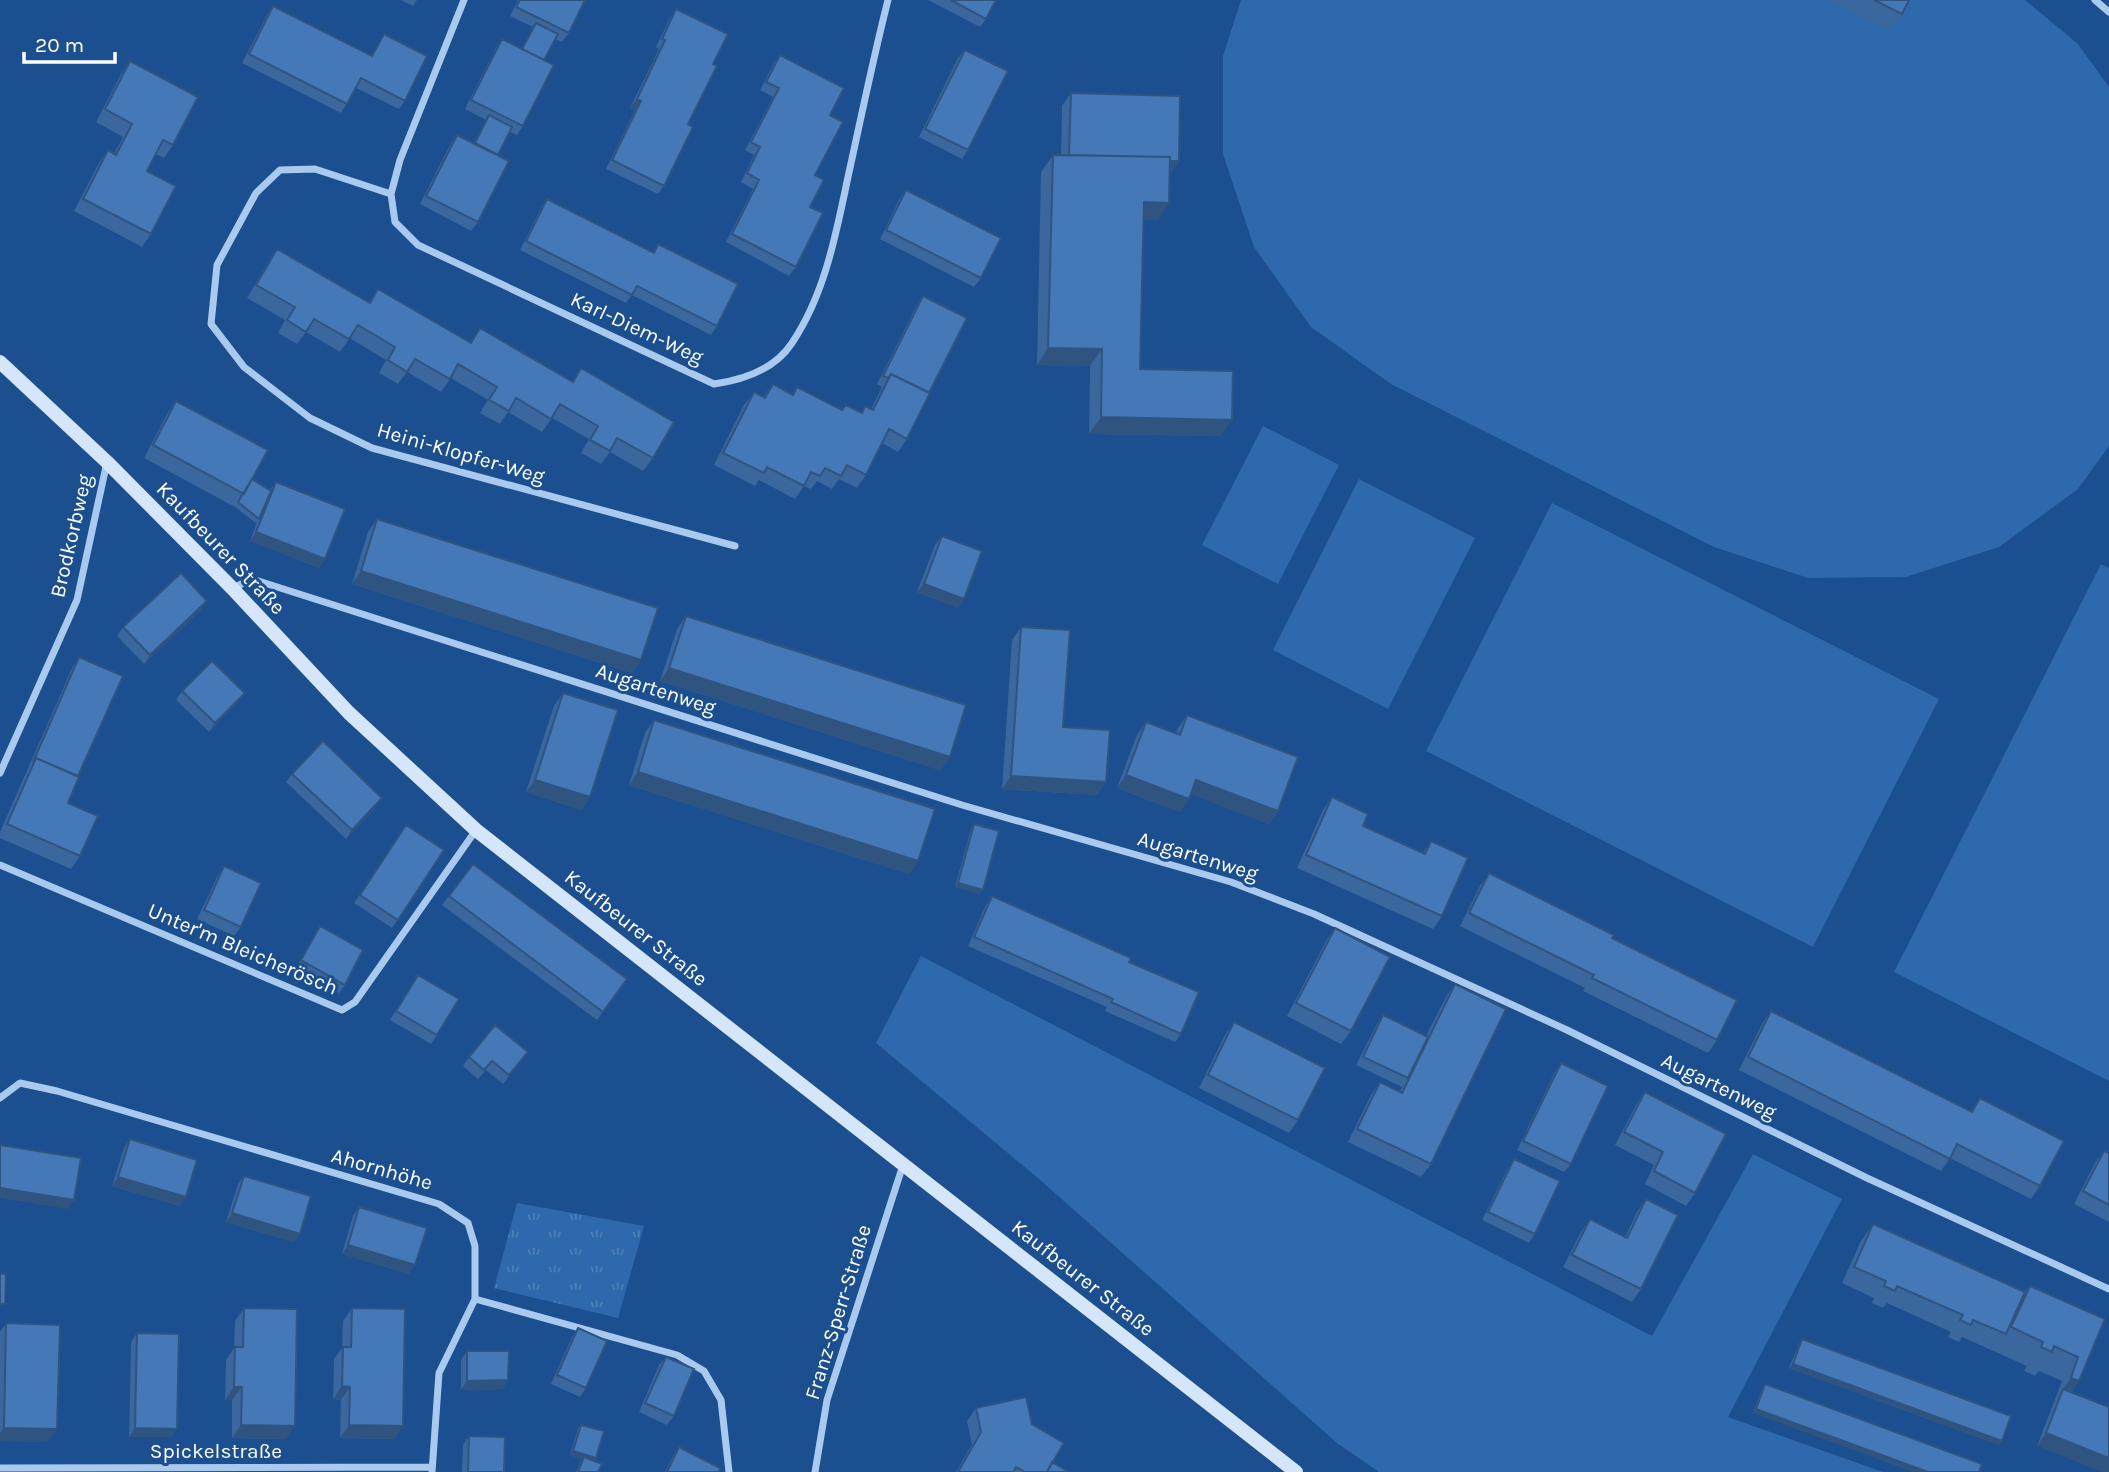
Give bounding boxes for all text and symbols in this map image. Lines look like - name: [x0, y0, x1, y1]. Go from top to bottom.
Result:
- scale bar: [24, 21, 116, 65]
- text: 20 m: [35, 33, 84, 57]
- street label: Karl-Diem-Weg: [567, 287, 707, 369]
- street label: Heini-Klopfer-Weg: [374, 418, 548, 488]
- street label: Brodkorbweg: [45, 472, 97, 600]
- street label: Kaufbeurer Straße: [152, 477, 290, 619]
- street label: Augartenweg: [593, 658, 719, 720]
- street label: Augartenweg: [1135, 826, 1261, 886]
- street label: Kaufbeurer Straße: [560, 865, 712, 991]
- street label: Unter'm Bleicherösch: [144, 898, 342, 1000]
- street label: Augartenweg: [1658, 1048, 1781, 1124]
- street label: Ahornhöhe: [329, 1143, 435, 1195]
- street label: Kaufbeurer Straße: [1007, 1215, 1159, 1341]
- street label: Franz-Sperr-Straße: [800, 1222, 876, 1402]
- street label: Spickelstraße: [150, 1439, 282, 1463]

